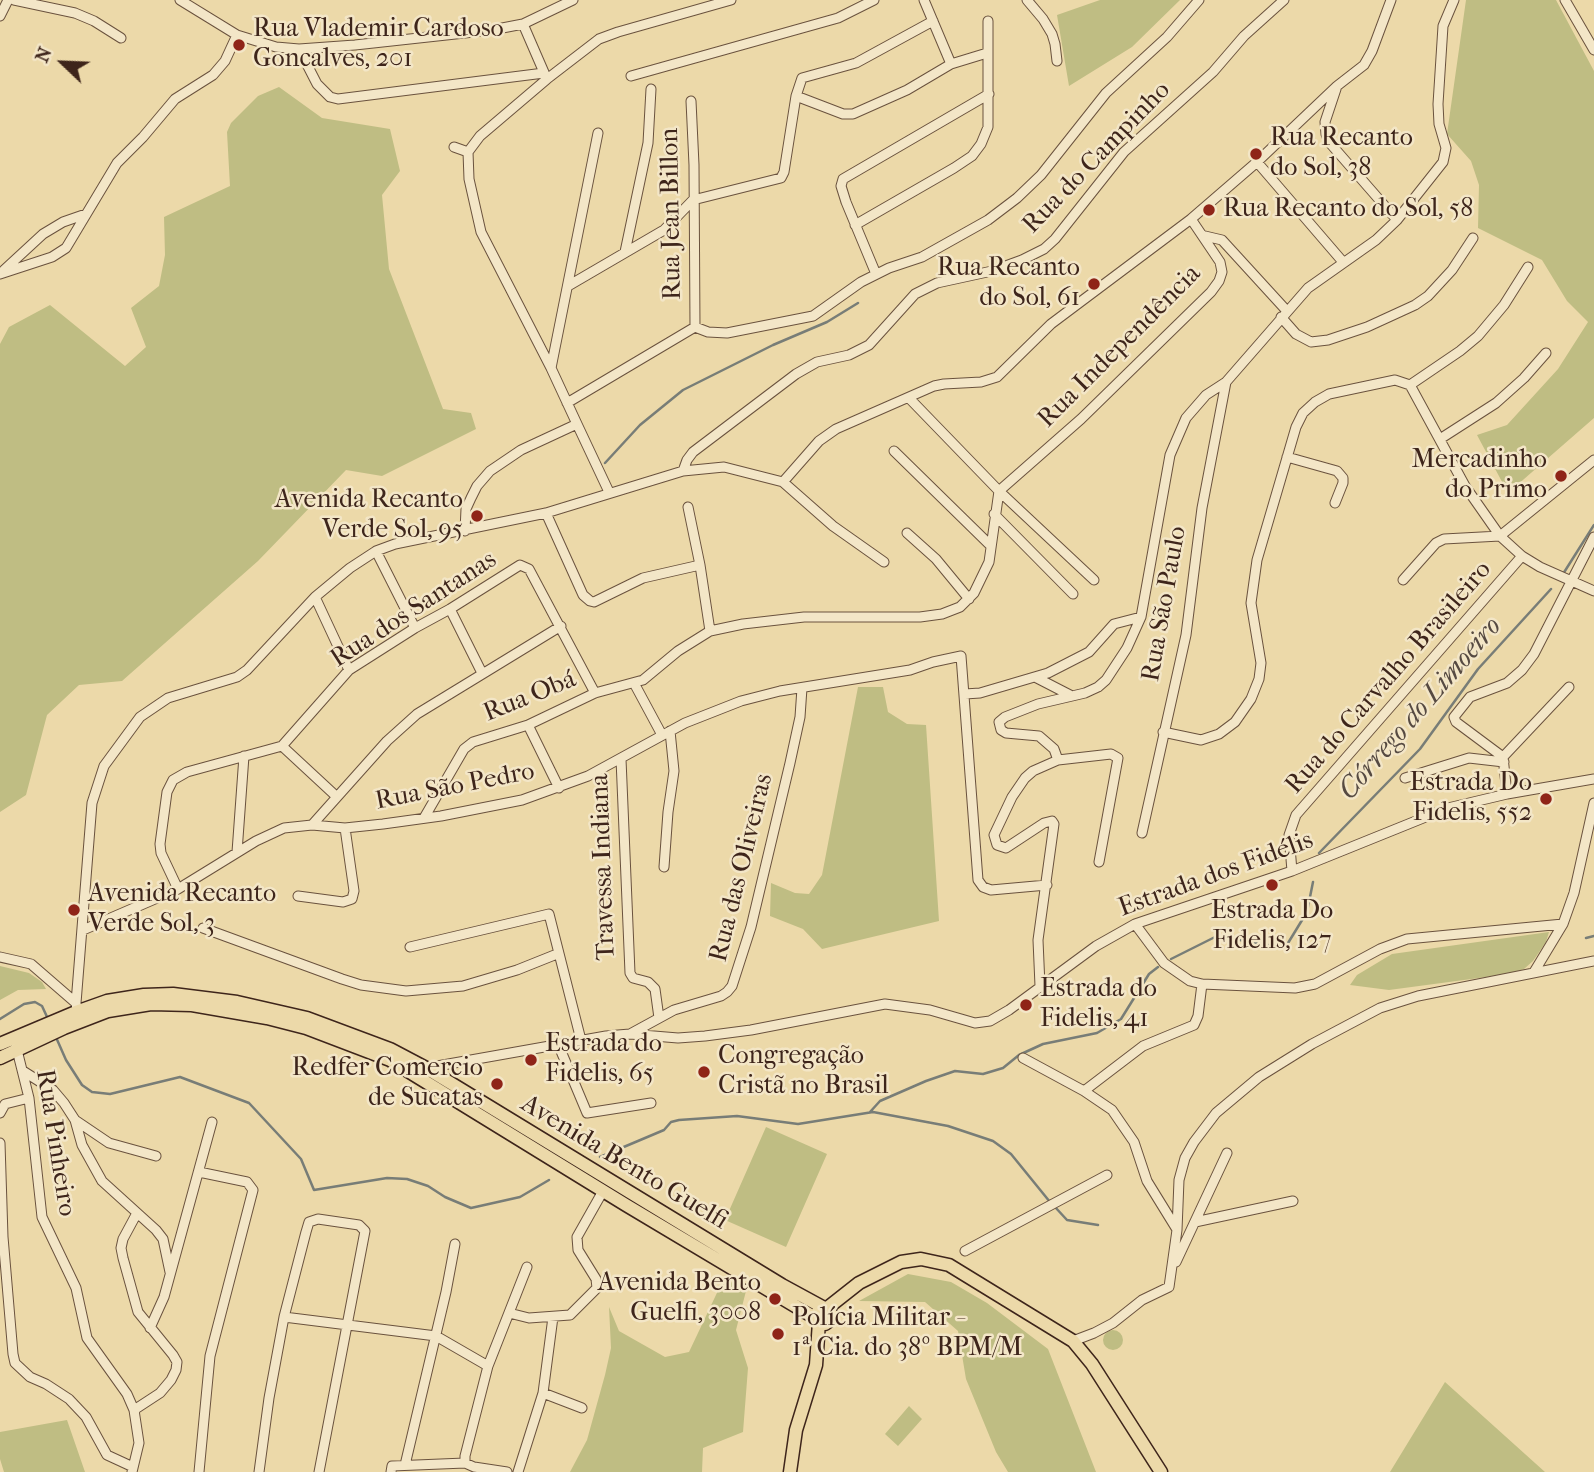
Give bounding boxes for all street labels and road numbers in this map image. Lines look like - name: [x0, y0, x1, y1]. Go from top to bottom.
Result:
- street label: Rua do Campinho: [1017, 75, 1177, 241]
- street label: Rua Jean Billon: [655, 128, 689, 300]
- street label: Rua Independência: [1032, 259, 1208, 435]
- street label: Rua São Paulo: [1136, 524, 1194, 684]
- street label: Rua dos Santanas: [325, 545, 503, 675]
- street label: Rua do Carvalho Brasileiro: [1279, 555, 1499, 801]
- street label: Rua Obá: [479, 664, 581, 730]
- street label: Rua São Pedro: [373, 756, 537, 818]
- street label: Rua das Oliveiras: [704, 771, 780, 965]
- street label: Travessa Indiana: [585, 773, 623, 961]
- street label: Estrada dos Fidélis: [1114, 825, 1318, 925]
- street label: Rua Pinheiro: [28, 1067, 82, 1219]
- street label: Avenida Bento Guelfi: [515, 1089, 733, 1237]

